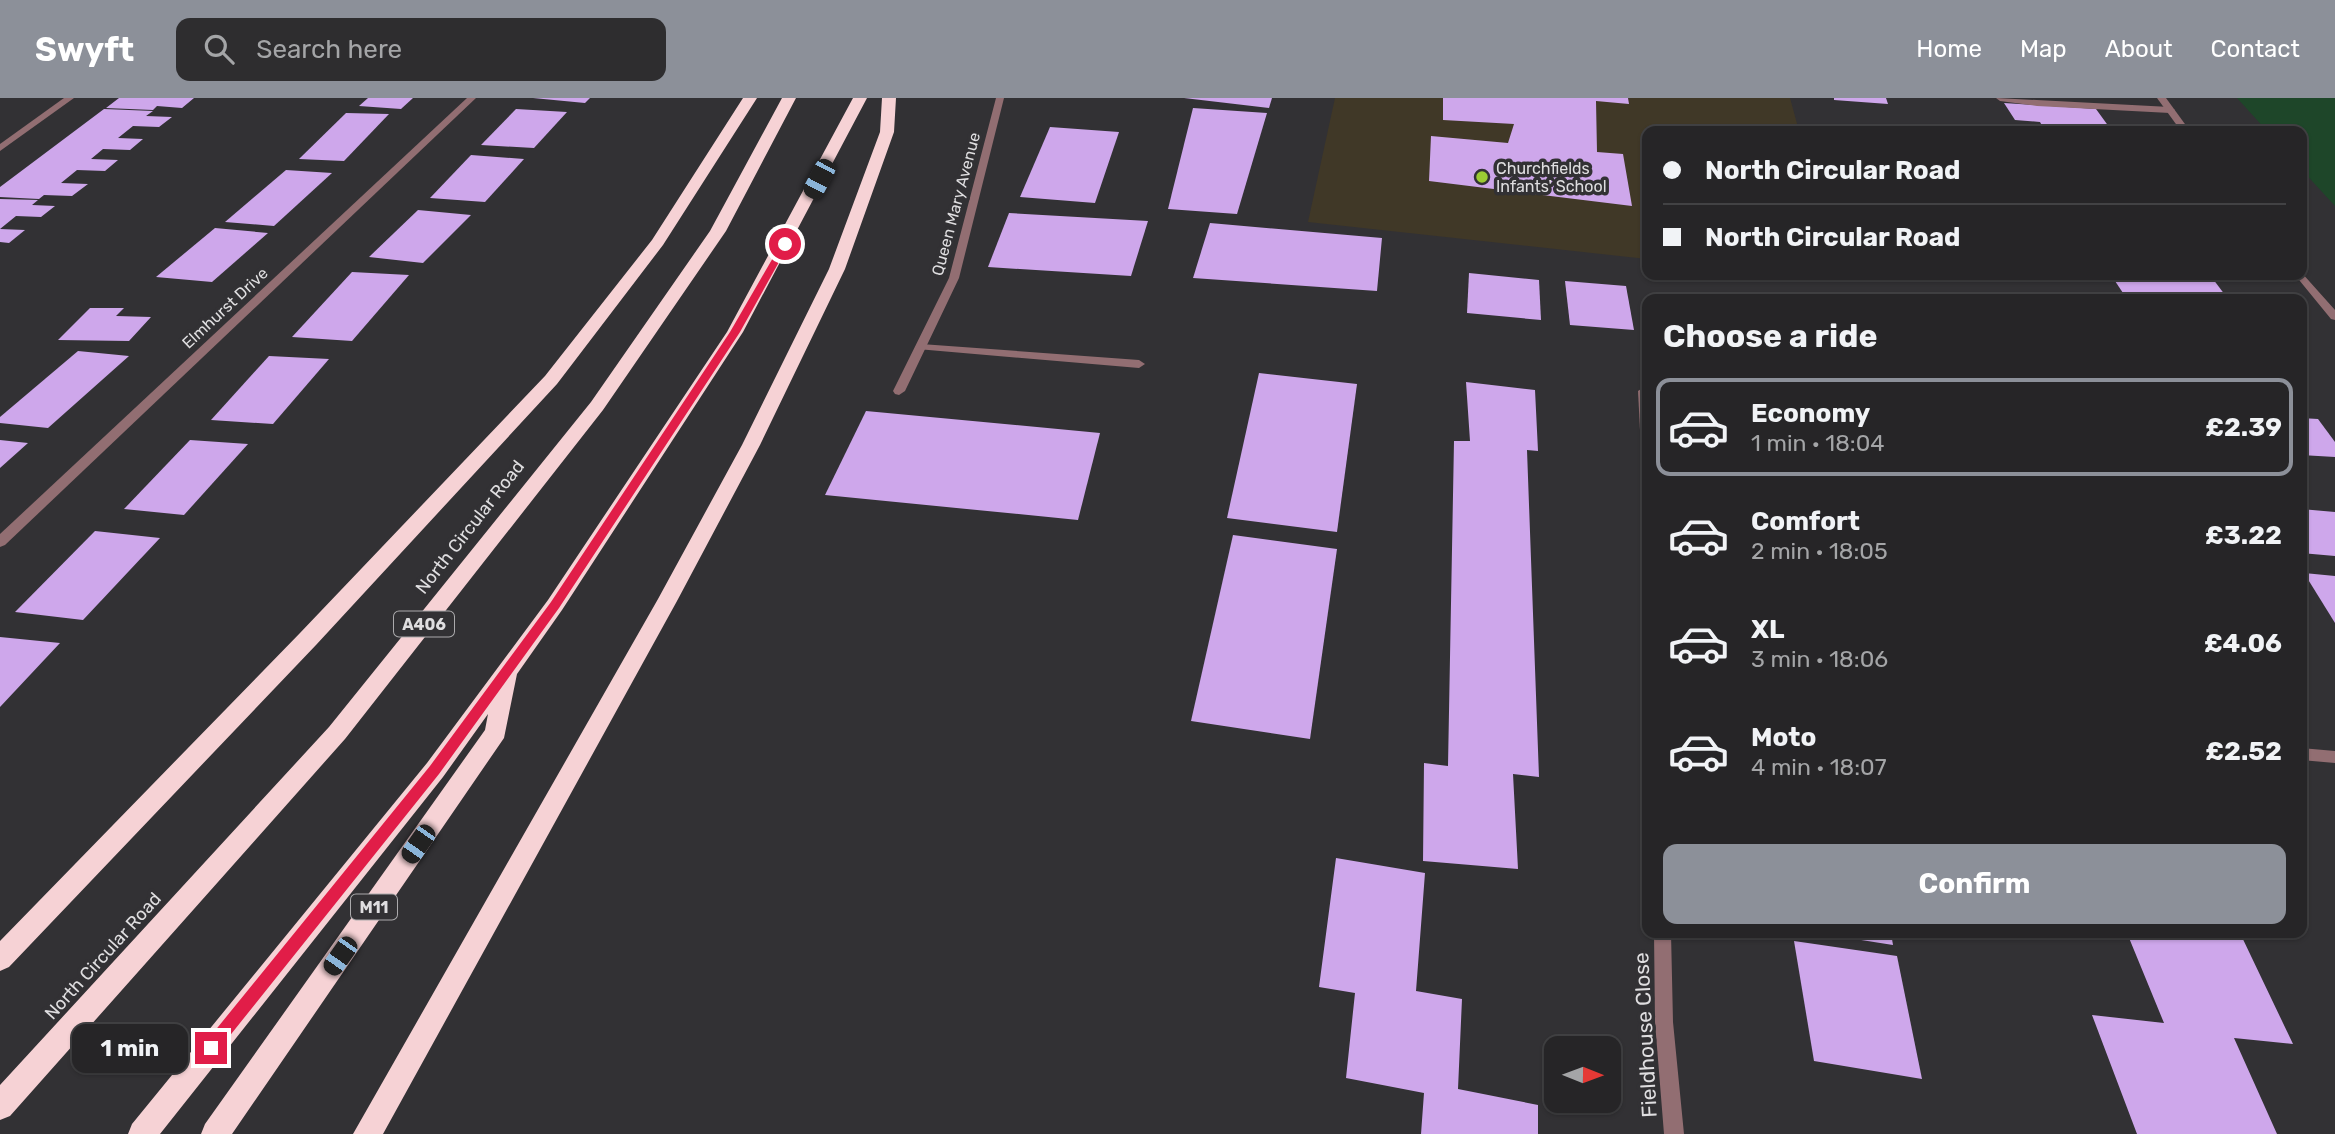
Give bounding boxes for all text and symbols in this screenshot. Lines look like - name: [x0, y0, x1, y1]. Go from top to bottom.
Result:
- search box: [176, 18, 666, 81]
- text: Swyft: [35, 30, 134, 69]
- icon: search: [200, 30, 238, 68]
- text: Search here: [256, 34, 402, 65]
- text: Home: [1916, 35, 1982, 63]
- text: Map: [2020, 35, 2067, 63]
- text: About: [2105, 35, 2173, 63]
- text: Contact: [2211, 35, 2300, 63]
- street label: Queen Mary Avenue: [928, 130, 984, 278]
- text: North Circular Road: [1705, 155, 1960, 186]
- car: [800, 156, 839, 202]
- place label: Churchfields Infants' School: [1496, 159, 1607, 196]
- marker: Churchfields Infants' School: [1474, 169, 1490, 185]
- text: North Circular Road: [1705, 222, 1960, 253]
- route start: [769, 228, 801, 260]
- street label: Elmhurst Drive: [178, 263, 272, 352]
- text: Choose a ride: [1663, 317, 1877, 355]
- icon: car: [1667, 396, 1730, 459]
- text: Economy: [1751, 398, 1870, 429]
- text: £2.39: [2205, 412, 2282, 443]
- text: 1 min · 18:04: [1751, 429, 1885, 457]
- street label: North Circular Road: [411, 456, 529, 598]
- icon: car: [1667, 504, 1730, 567]
- text: Comfort: [1751, 506, 1860, 537]
- text: £3.22: [2205, 520, 2282, 551]
- text: 2 min · 18:05: [1751, 537, 1888, 565]
- road number: A406: [394, 611, 454, 636]
- icon: car: [1667, 612, 1730, 675]
- text: XL: [1751, 614, 1784, 645]
- text: £4.06: [2204, 628, 2282, 659]
- text: 3 min · 18:06: [1751, 645, 1888, 673]
- icon: car: [1667, 720, 1730, 783]
- text: Moto: [1751, 722, 1816, 753]
- text: £2.52: [2205, 736, 2282, 767]
- text: 4 min · 18:07: [1751, 753, 1887, 781]
- car: [398, 821, 439, 867]
- button: Confirm: [1663, 844, 2286, 924]
- street label: North Circular Road: [40, 888, 166, 1024]
- road number: M11: [351, 894, 397, 920]
- car: [320, 933, 361, 979]
- street label: Fieldhouse Close: [1628, 952, 1662, 1118]
- callout: 1 min: [71, 1024, 186, 1072]
- route end: [195, 1032, 227, 1064]
- text: 1 min: [101, 1034, 159, 1062]
- north arrow: [1544, 1036, 1620, 1113]
- map controls: [1544, 1036, 1621, 1113]

